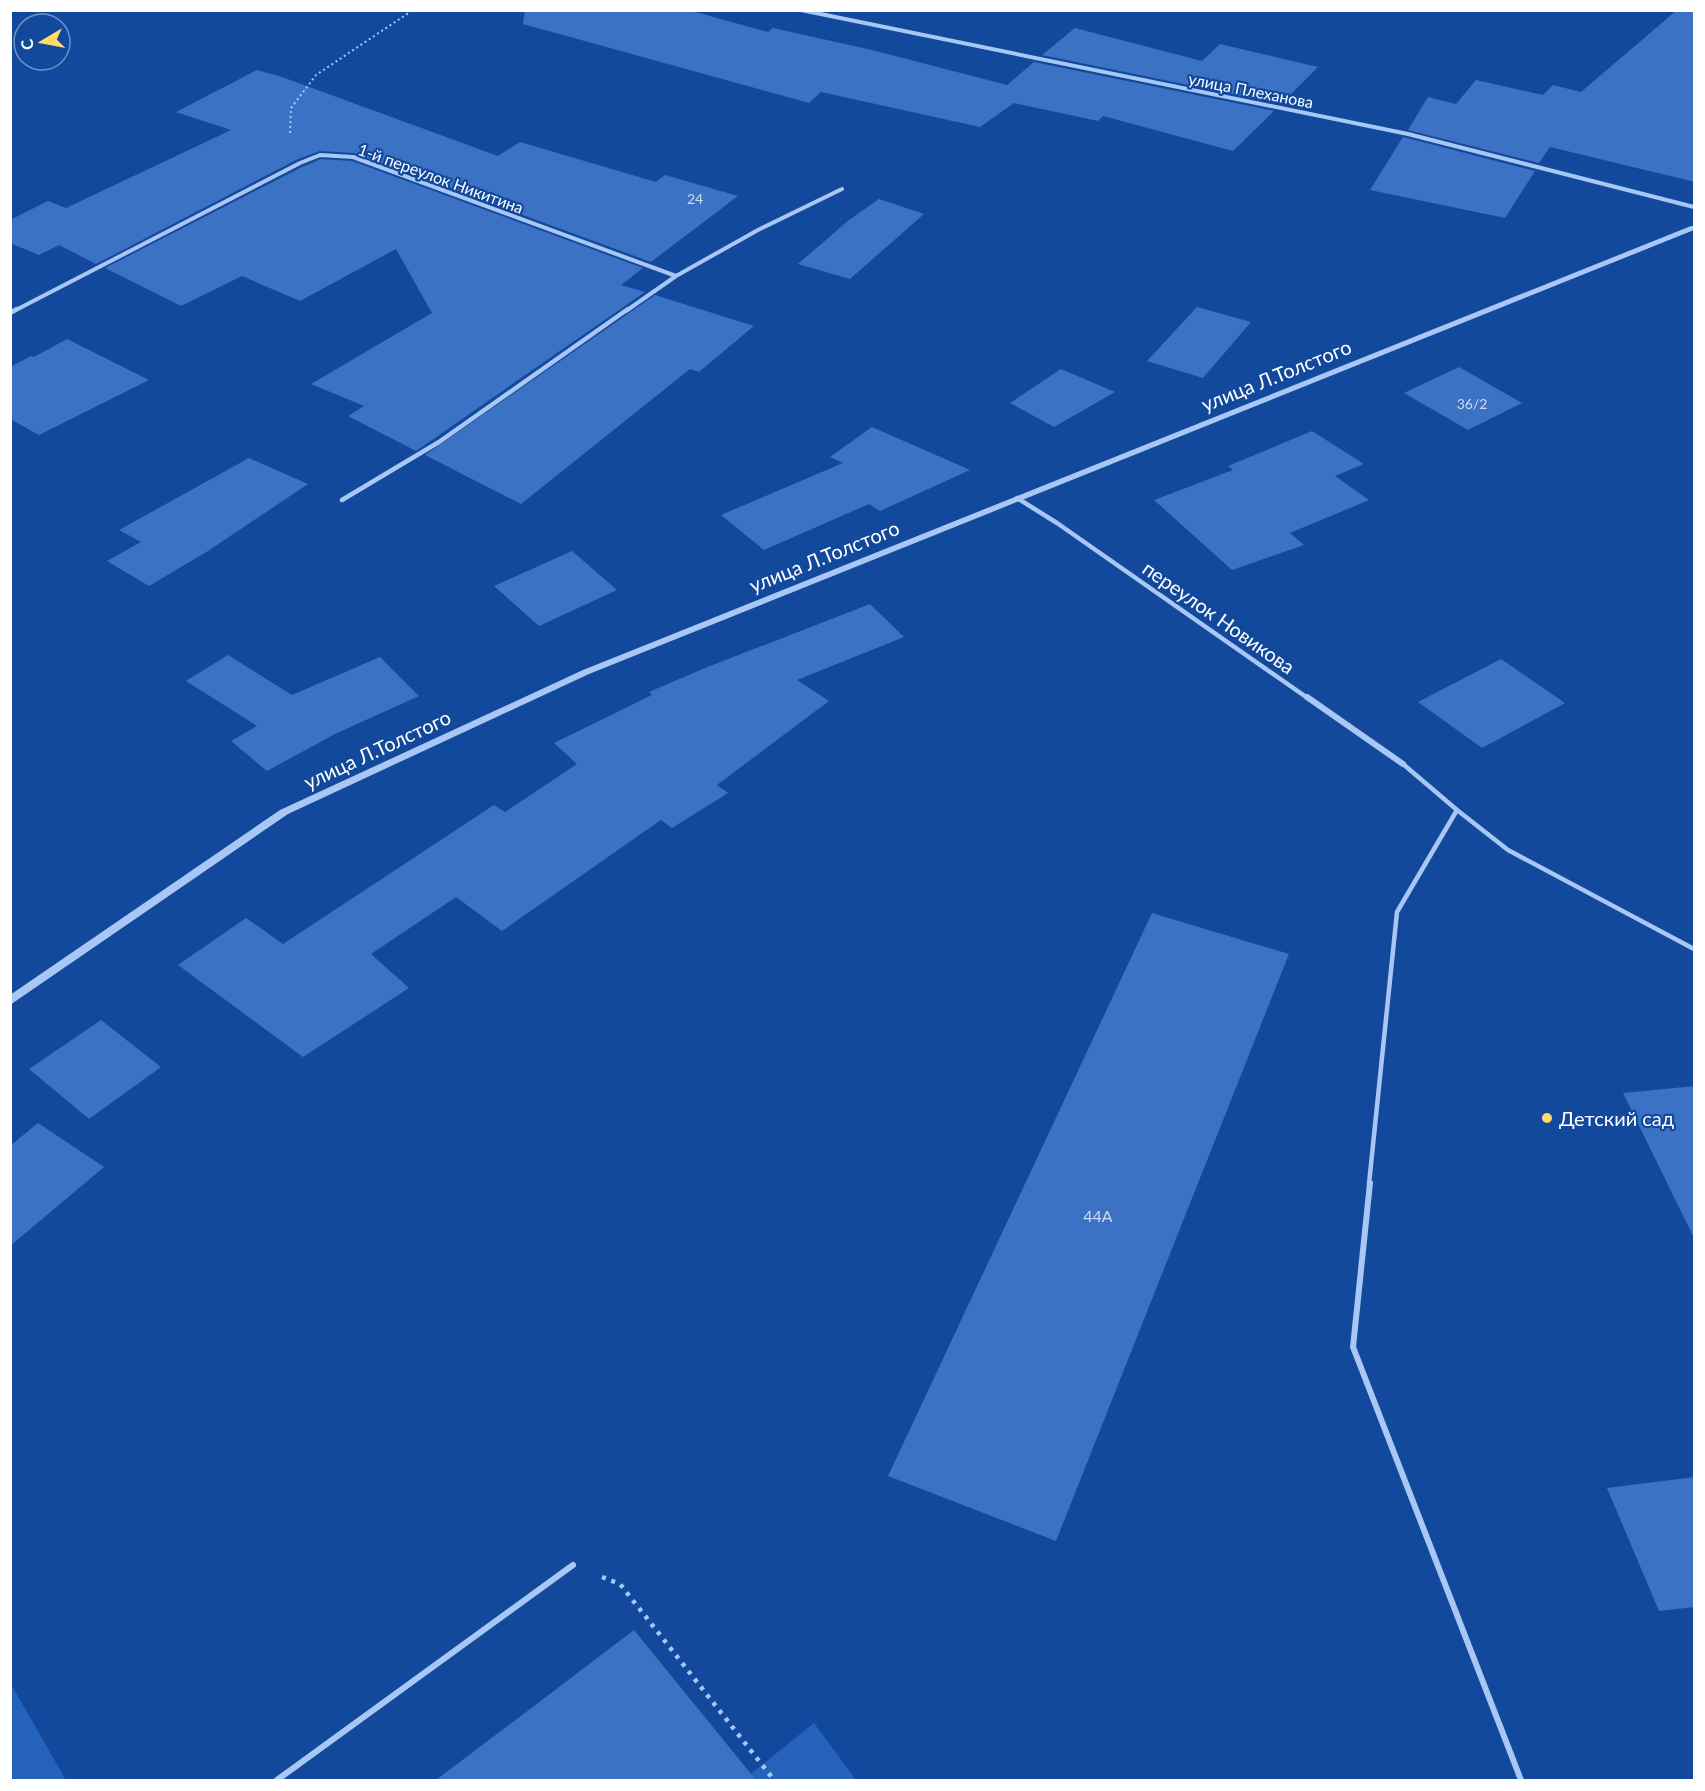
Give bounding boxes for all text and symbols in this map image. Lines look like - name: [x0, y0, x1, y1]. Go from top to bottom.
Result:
- north arrow: [12, 12, 72, 72]
- text: С: [16, 37, 37, 52]
- street label: улица Плеханова: [1187, 69, 1315, 111]
- street label: 1-й переулок Никитина: [356, 139, 526, 217]
- house number: 24: [687, 190, 703, 207]
- street label: улица Л.Толстого: [1198, 334, 1354, 416]
- house number: 36/2: [1457, 395, 1487, 412]
- street label: улица Л.Толстого: [746, 515, 902, 597]
- street label: переулок Новикова: [1138, 556, 1300, 678]
- street label: улица Л.Толстого: [300, 704, 454, 794]
- place label: Детский сад: [1559, 1106, 1674, 1130]
- marker: Детский сад: [1540, 1111, 1554, 1125]
- house number: 44А: [1083, 1206, 1113, 1225]

